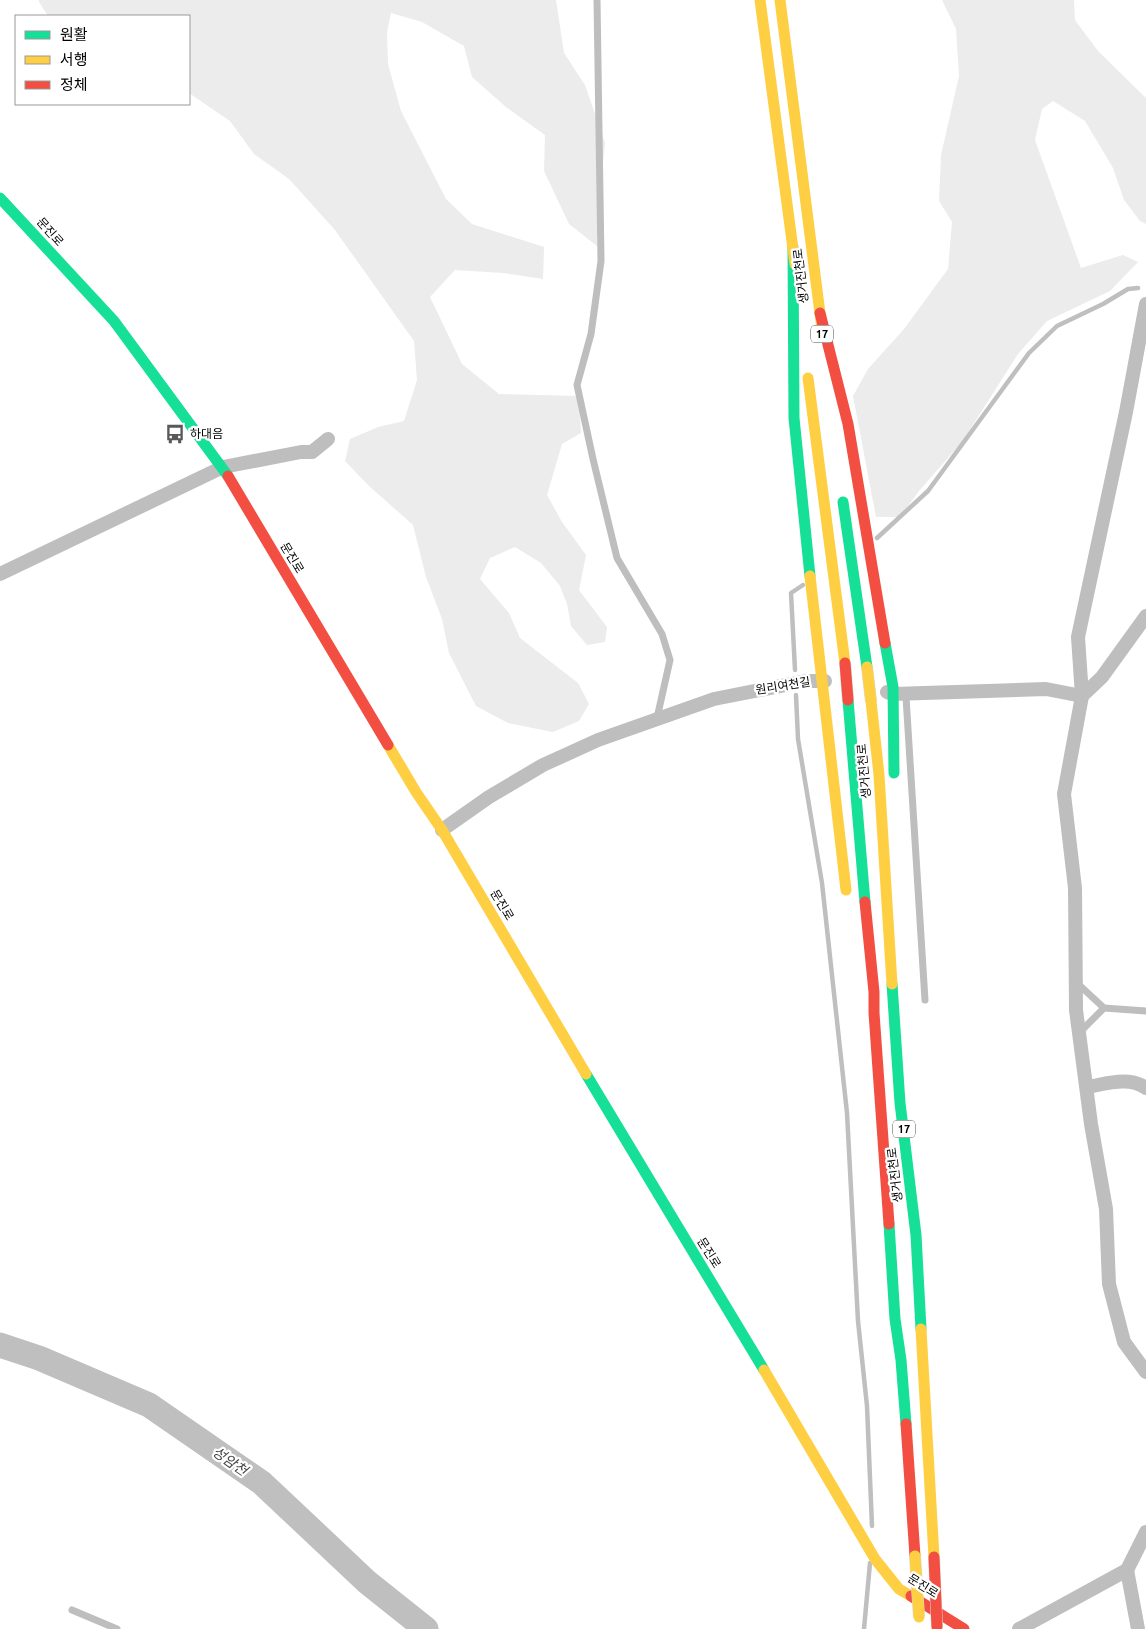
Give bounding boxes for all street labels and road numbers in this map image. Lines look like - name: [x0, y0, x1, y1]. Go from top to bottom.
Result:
- street label: 문진로: [34, 215, 66, 248]
- street label: 생거진천로: [791, 248, 810, 304]
- road number: 17: [811, 326, 833, 342]
- street label: 문진로: [278, 540, 307, 575]
- street label: 원리여천길: [755, 675, 811, 696]
- street label: 생거진천로: [855, 743, 872, 799]
- street label: 문진로: [488, 887, 517, 922]
- road number: 17: [893, 1120, 915, 1138]
- street label: 생거진천로: [885, 1147, 904, 1203]
- street label: 문진로: [695, 1235, 724, 1270]
- street label: 문진로: [906, 1571, 941, 1600]

